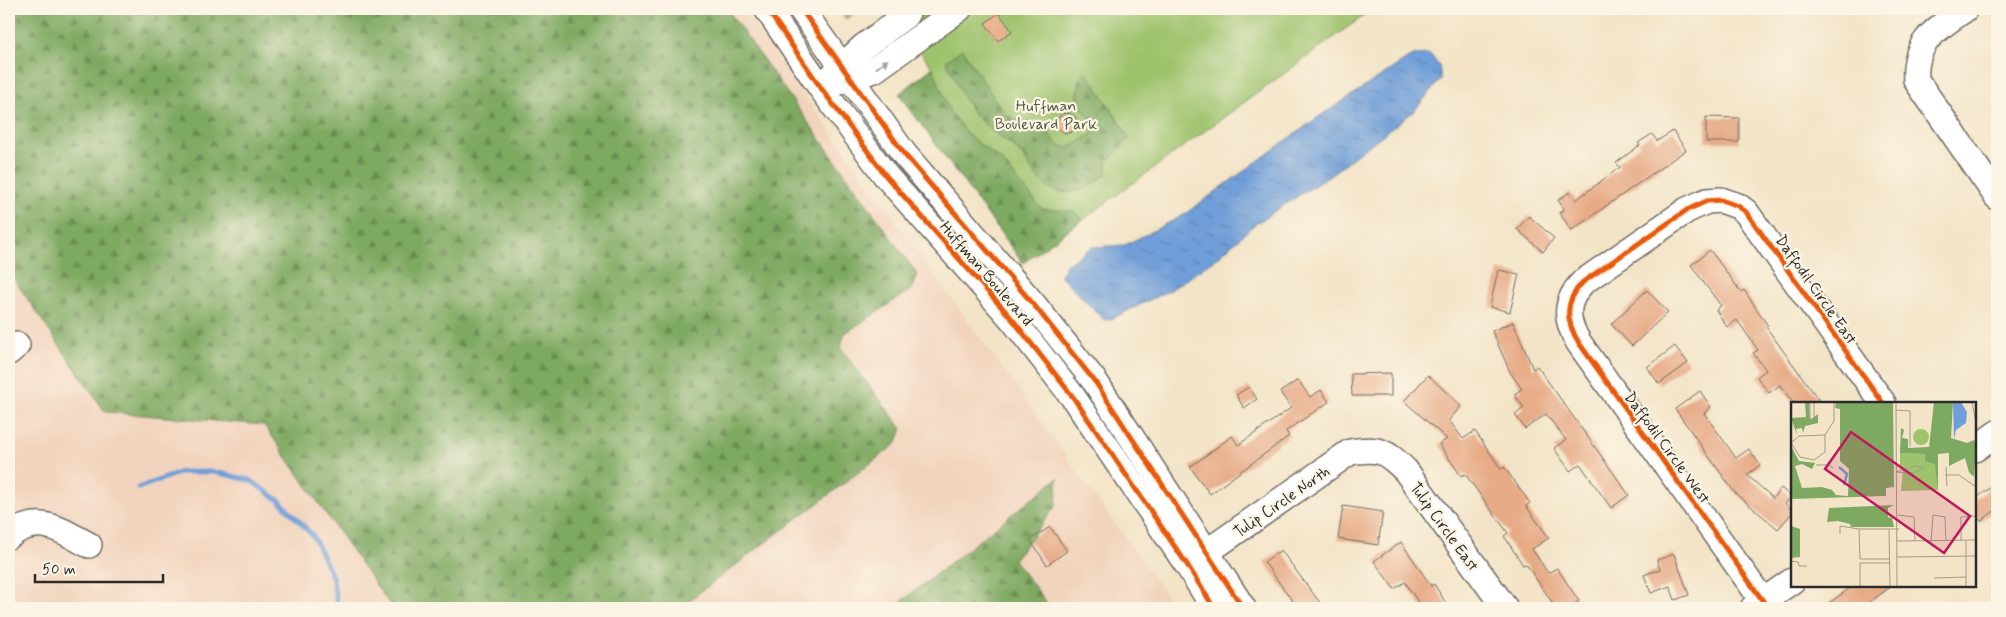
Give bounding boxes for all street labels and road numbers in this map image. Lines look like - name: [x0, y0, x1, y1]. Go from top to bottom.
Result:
- street label: Huffman Boulevard: [934, 217, 1037, 331]
- street label: Daffodil Circle East: [1769, 231, 1861, 350]
- street label: Daffodil Circle West: [1617, 388, 1715, 509]
- street label: Tulip Circle North: [1230, 461, 1334, 543]
- street label: Tulip Circle East: [1404, 478, 1483, 576]

